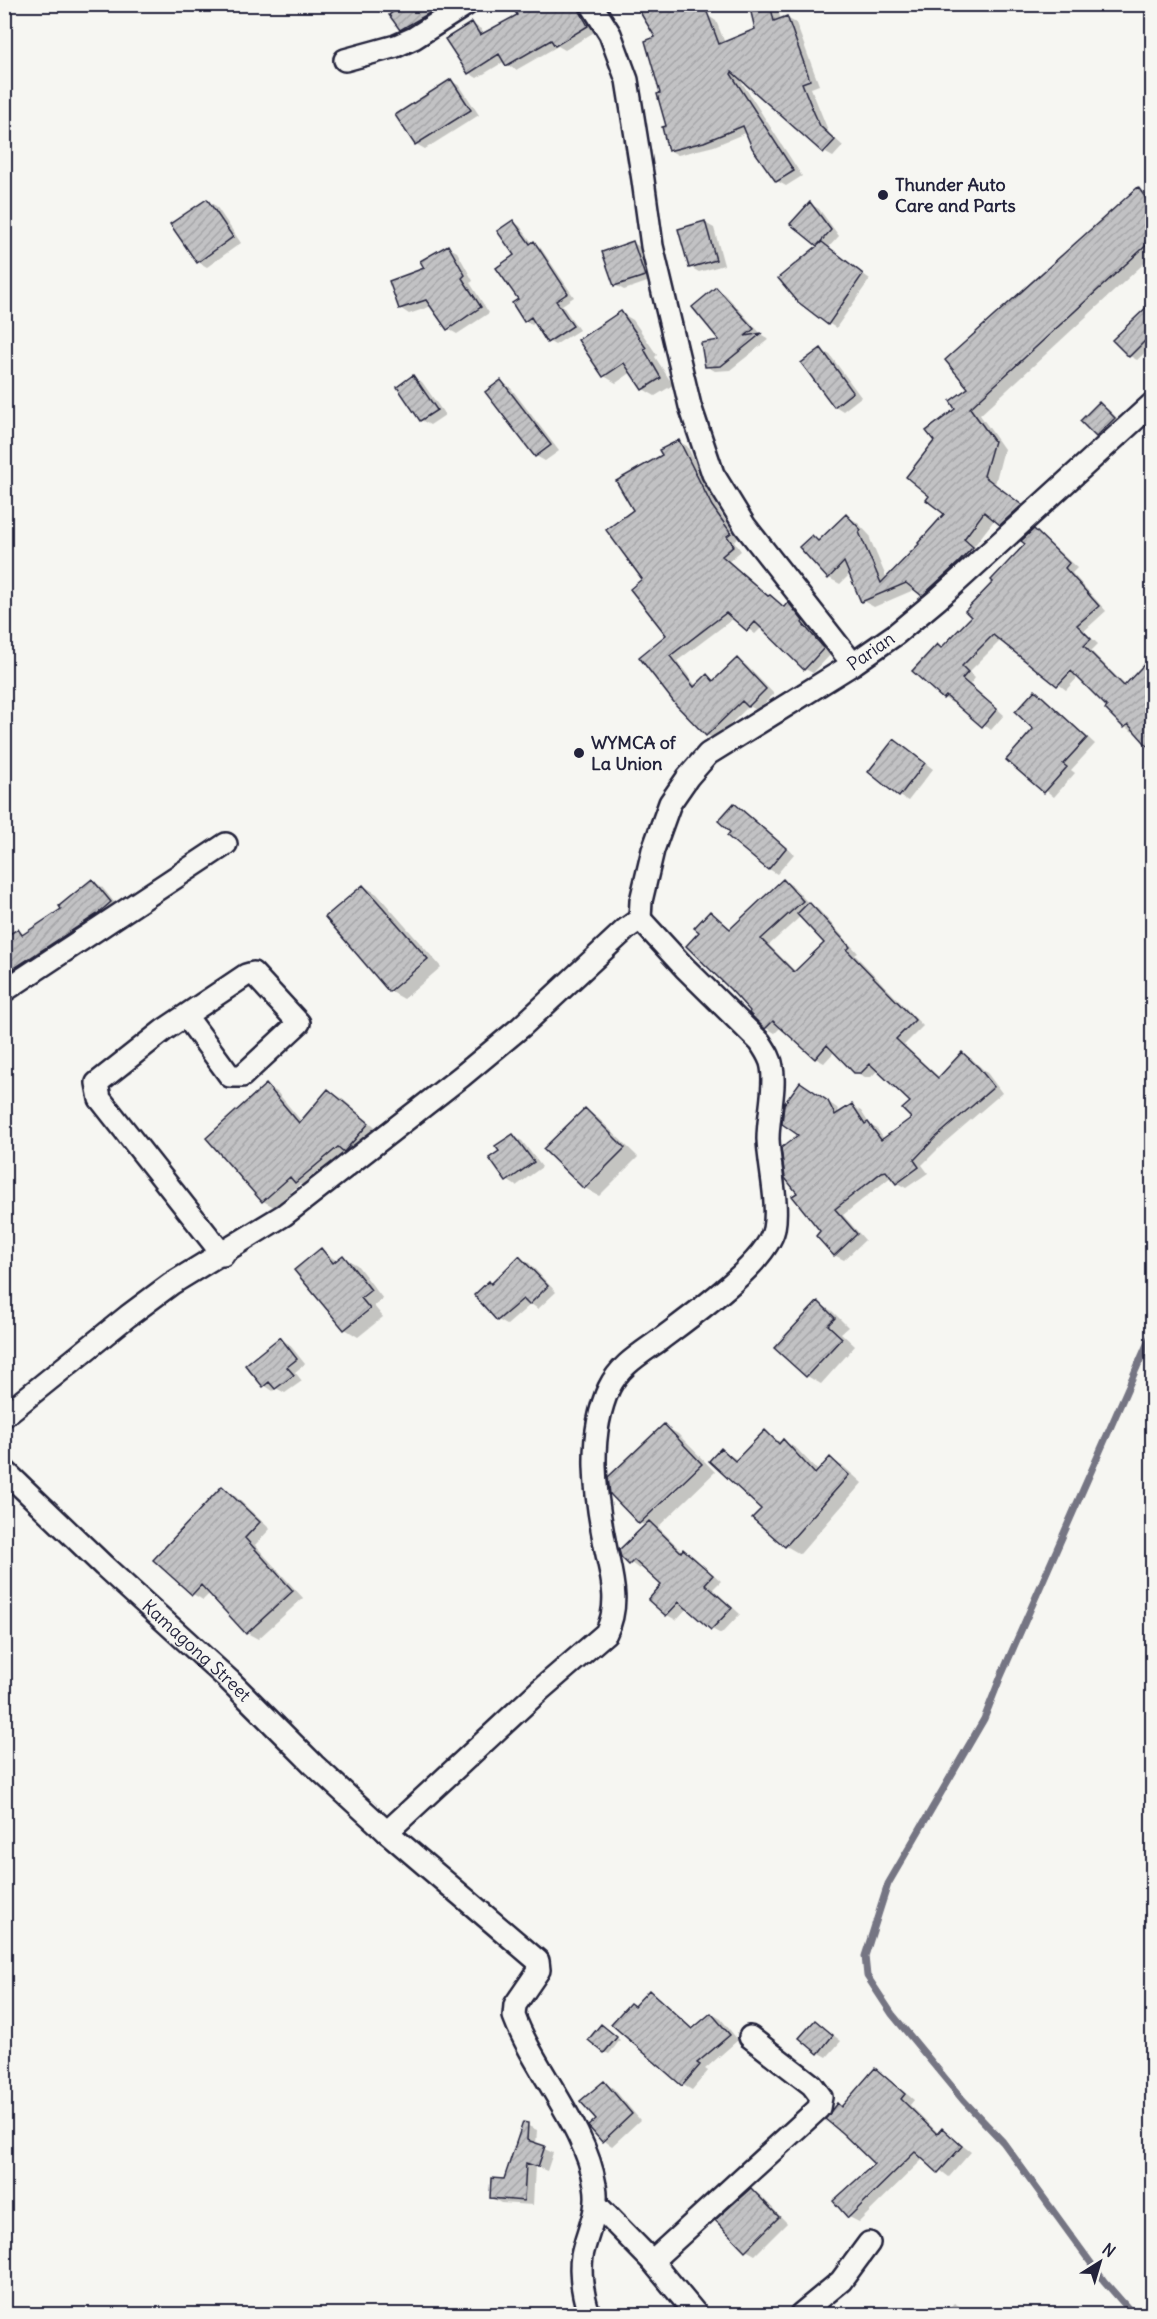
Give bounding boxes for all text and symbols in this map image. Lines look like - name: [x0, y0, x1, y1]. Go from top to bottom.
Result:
- place label: Thunder Auto Care and Parts: [895, 173, 1016, 217]
- marker: Thunder Auto Care and Parts: [876, 188, 890, 202]
- street label: Parian: [842, 627, 899, 676]
- place label: WYMCA of La Union: [591, 731, 677, 775]
- marker: WYMCA of La Union: [572, 746, 586, 760]
- street label: Kamagong Street: [137, 1594, 256, 1706]
- north arrow: [1070, 2232, 1130, 2292]
- text: N: [1099, 2239, 1119, 2261]

